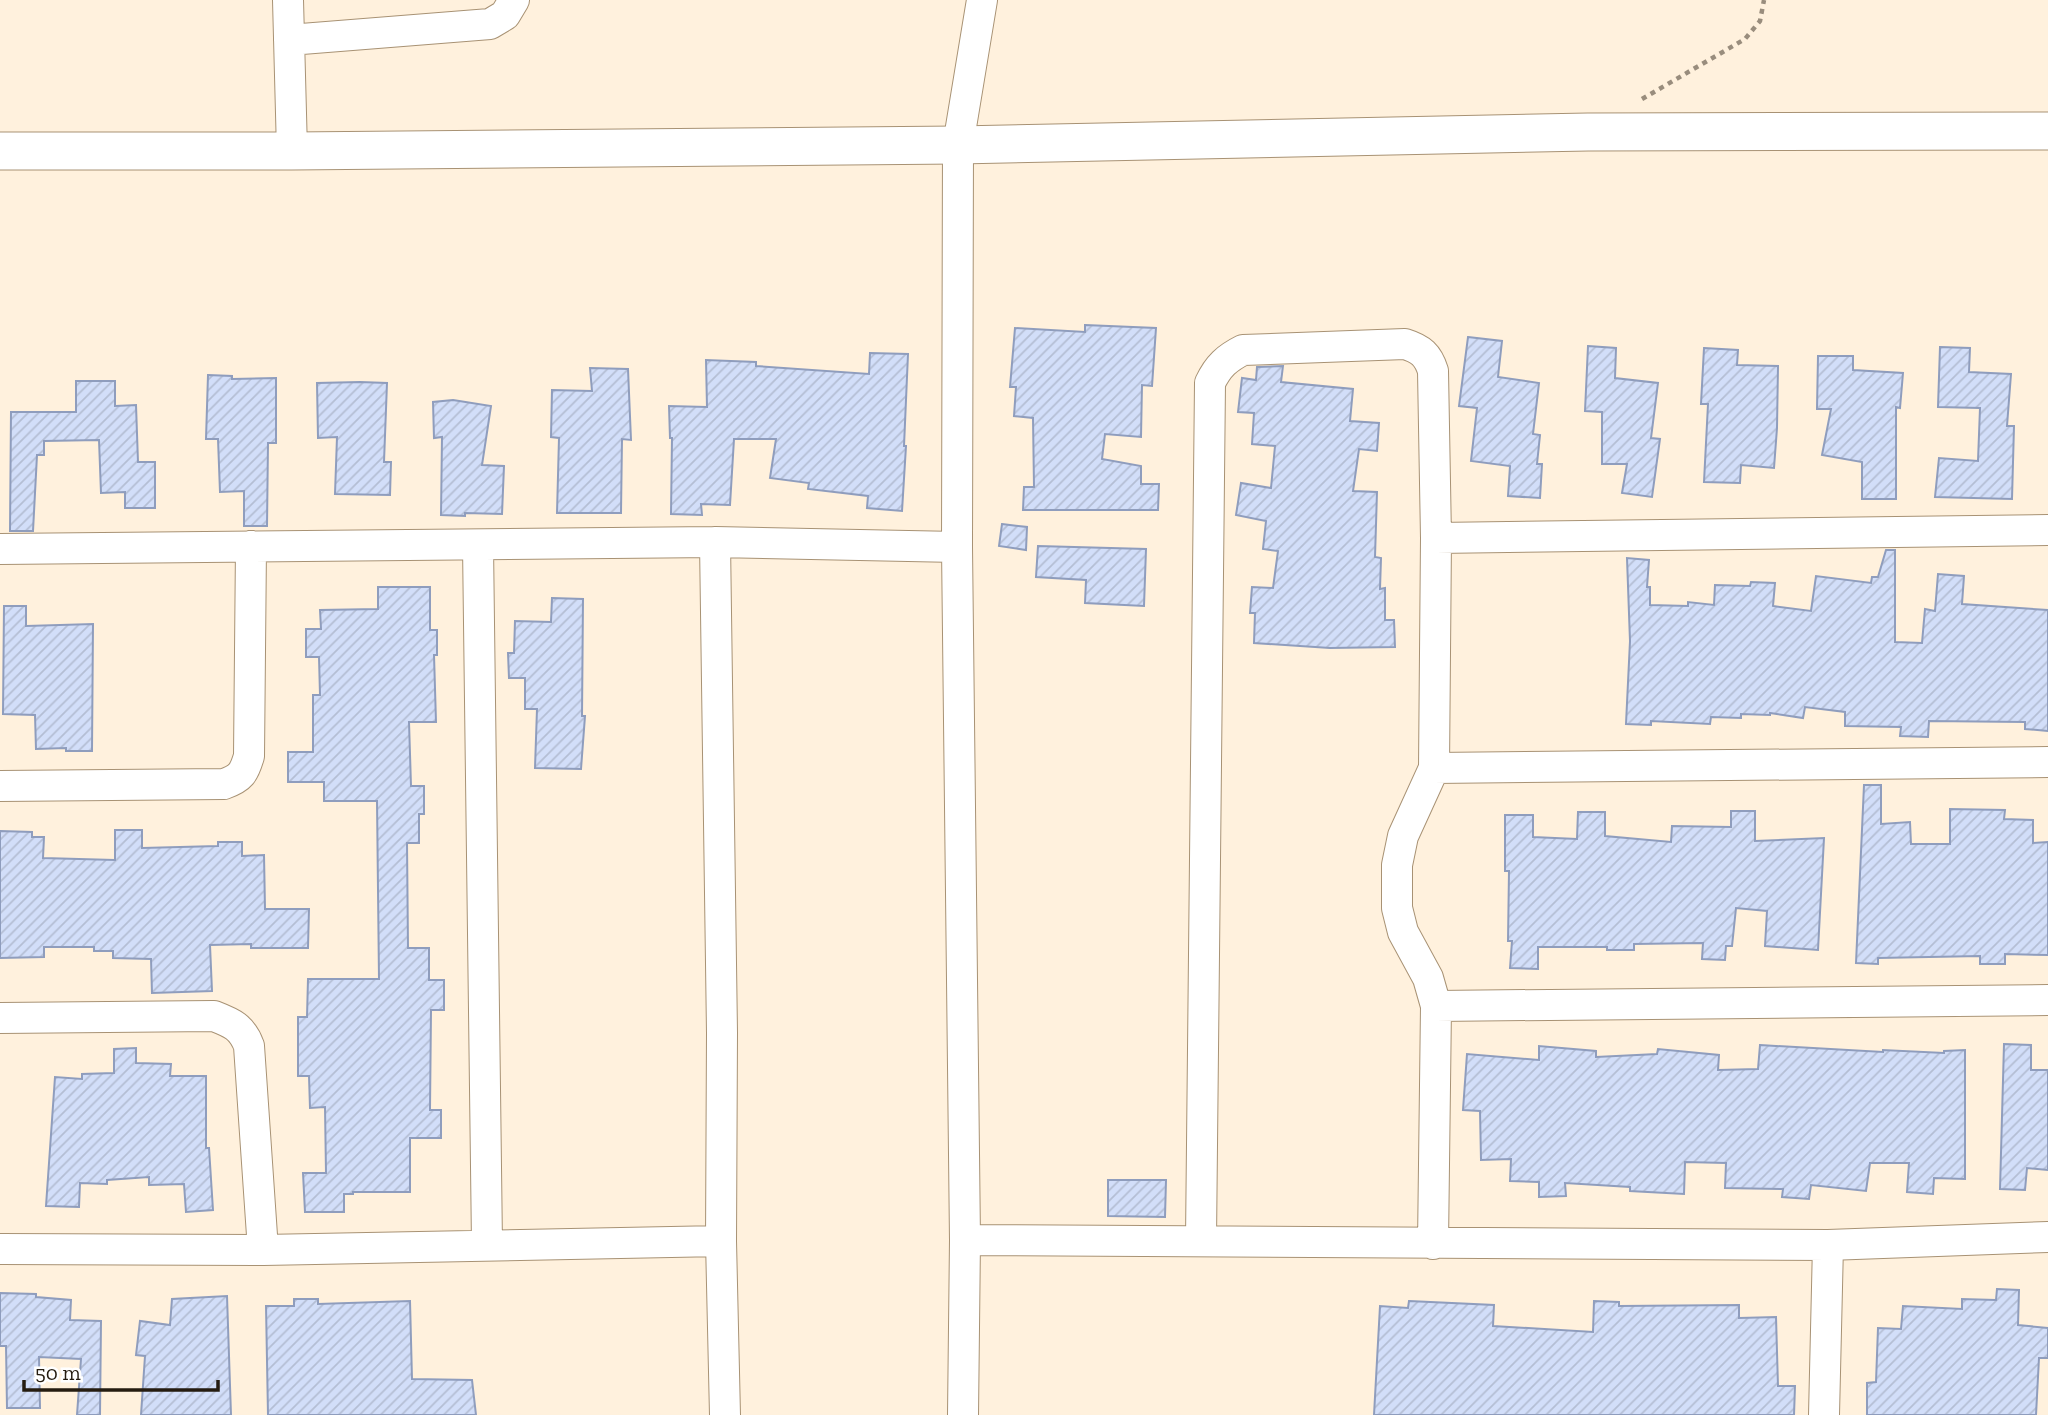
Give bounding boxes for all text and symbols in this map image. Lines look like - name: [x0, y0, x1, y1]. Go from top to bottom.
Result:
- scale bar: [24, 1348, 219, 1392]
- text: 50 m: [35, 1360, 81, 1385]

